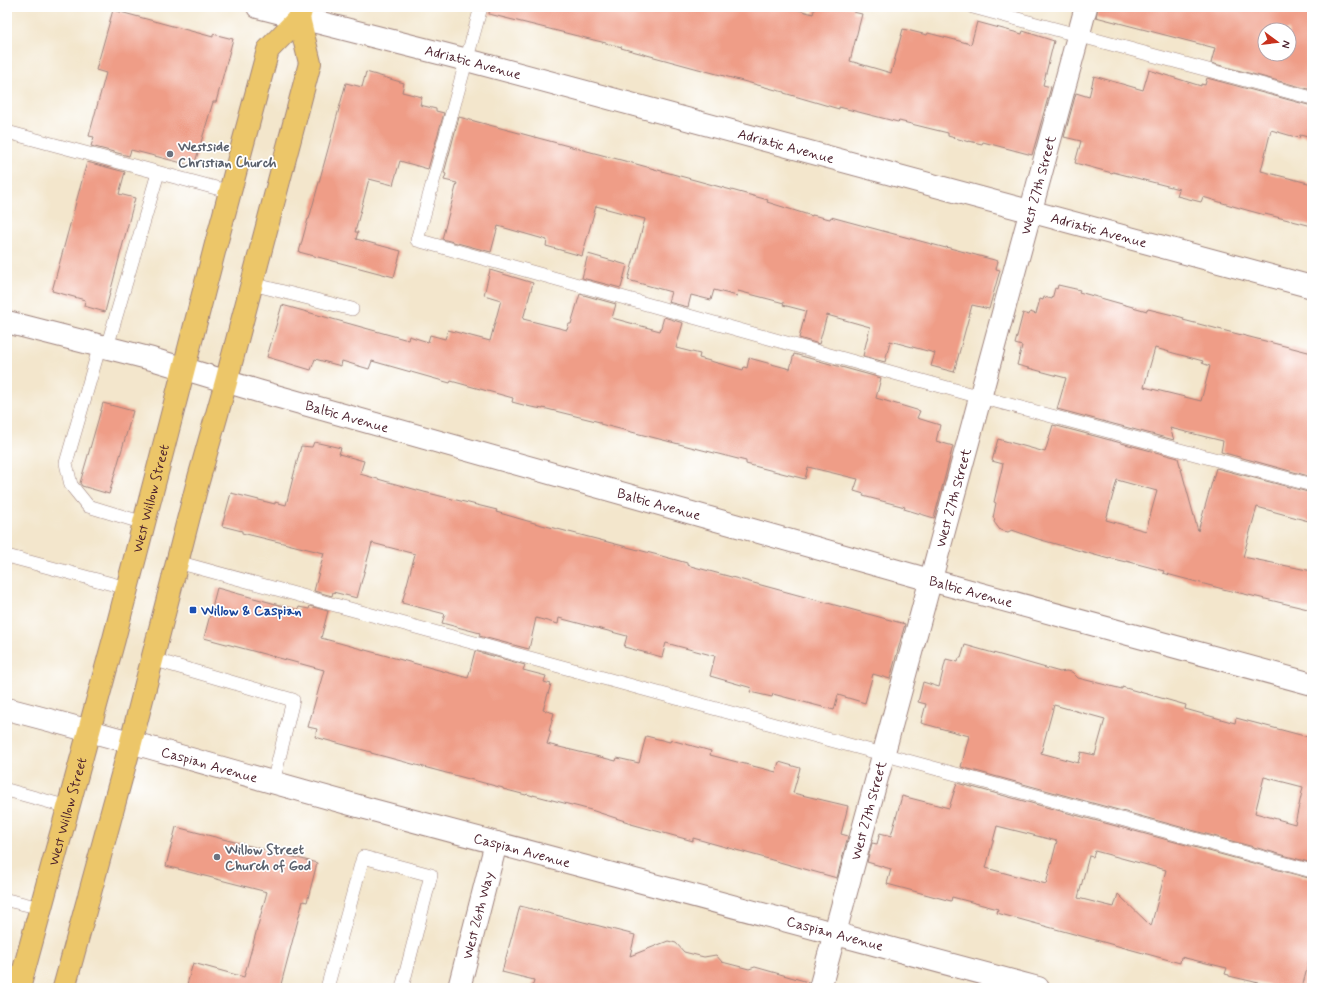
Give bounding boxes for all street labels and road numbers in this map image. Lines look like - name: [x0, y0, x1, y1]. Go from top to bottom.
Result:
- street label: Adriatic Avenue: [423, 42, 523, 84]
- street label: Adriatic Avenue: [736, 125, 836, 168]
- street label: West 27th Street: [1017, 133, 1061, 237]
- street label: Adriatic Avenue: [1049, 209, 1149, 252]
- street label: Baltic Avenue: [303, 397, 391, 437]
- street label: West Willow Street: [129, 442, 174, 555]
- street label: West 27th Street: [932, 446, 976, 550]
- street label: Baltic Avenue: [615, 484, 703, 525]
- street label: Baltic Avenue: [927, 572, 1015, 612]
- street label: Caspian Avenue: [159, 743, 260, 788]
- street label: West Willow Street: [45, 756, 91, 868]
- street label: West 27th Street: [847, 758, 891, 862]
- street label: Caspian Avenue: [471, 829, 572, 872]
- street label: West 26th Way: [459, 870, 498, 961]
- street label: Caspian Avenue: [785, 913, 885, 956]

